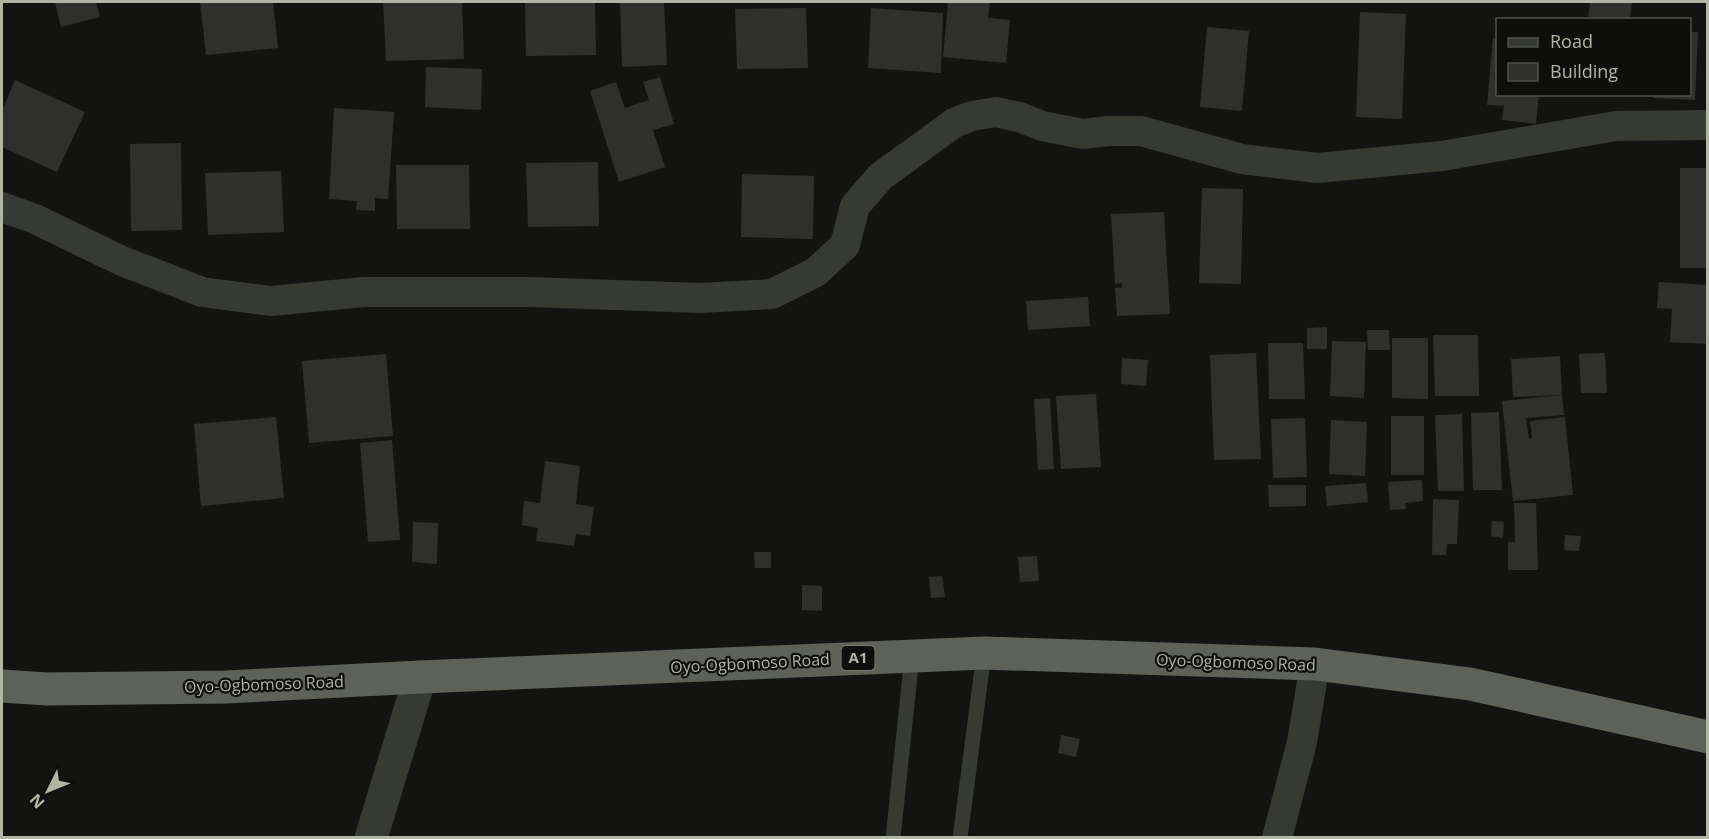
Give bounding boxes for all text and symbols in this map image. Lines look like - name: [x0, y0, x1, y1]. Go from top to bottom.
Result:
- legend: [1496, 18, 1691, 96]
- text: Road: [1550, 29, 1593, 53]
- text: Building: [1550, 59, 1618, 83]
- road number: A1: [842, 646, 874, 670]
- street label: Oyo-Ogbomoso Road: [670, 648, 830, 678]
- street label: Oyo-Ogbomoso Road: [1156, 648, 1316, 676]
- street label: Oyo-Ogbomoso Road: [184, 670, 344, 698]
- north arrow: [18, 761, 78, 821]
- text: N: [25, 789, 50, 813]

